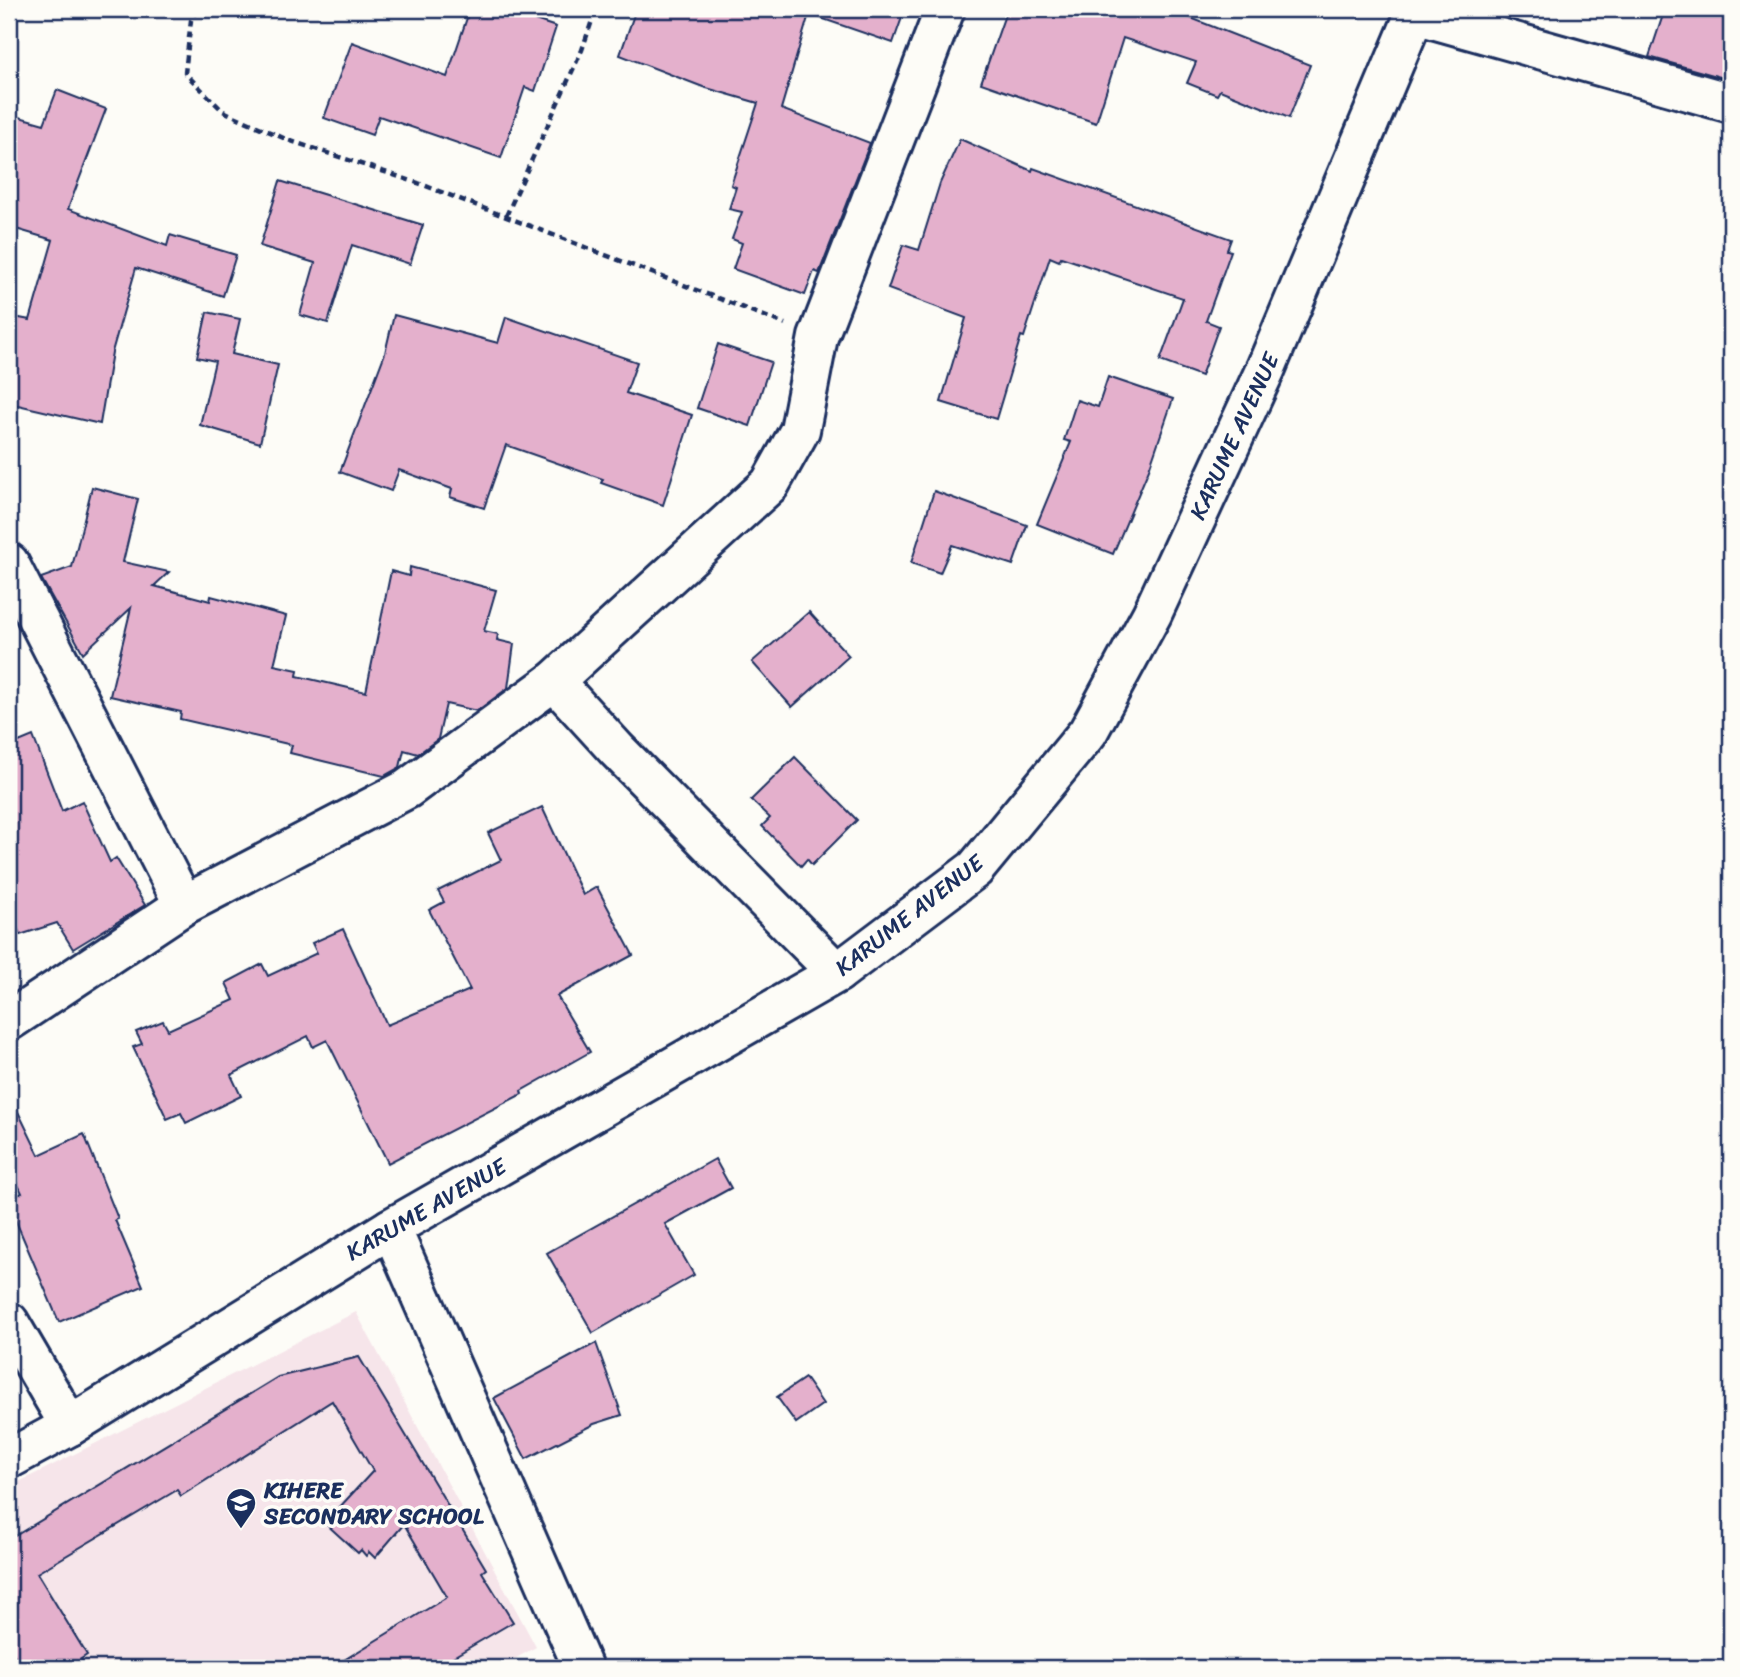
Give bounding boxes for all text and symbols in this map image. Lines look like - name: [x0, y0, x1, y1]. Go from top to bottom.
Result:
- street label: KARUME AVENUE: [1178, 345, 1292, 527]
- street label: KARUME AVENUE: [826, 843, 994, 987]
- street label: KARUME AVENUE: [338, 1146, 516, 1272]
- place label: KIHERE SECONDARY SCHOOL: [263, 1470, 484, 1537]
- school or university icon: KIHERE SECONDARY SCHOOL: [224, 1486, 258, 1530]

